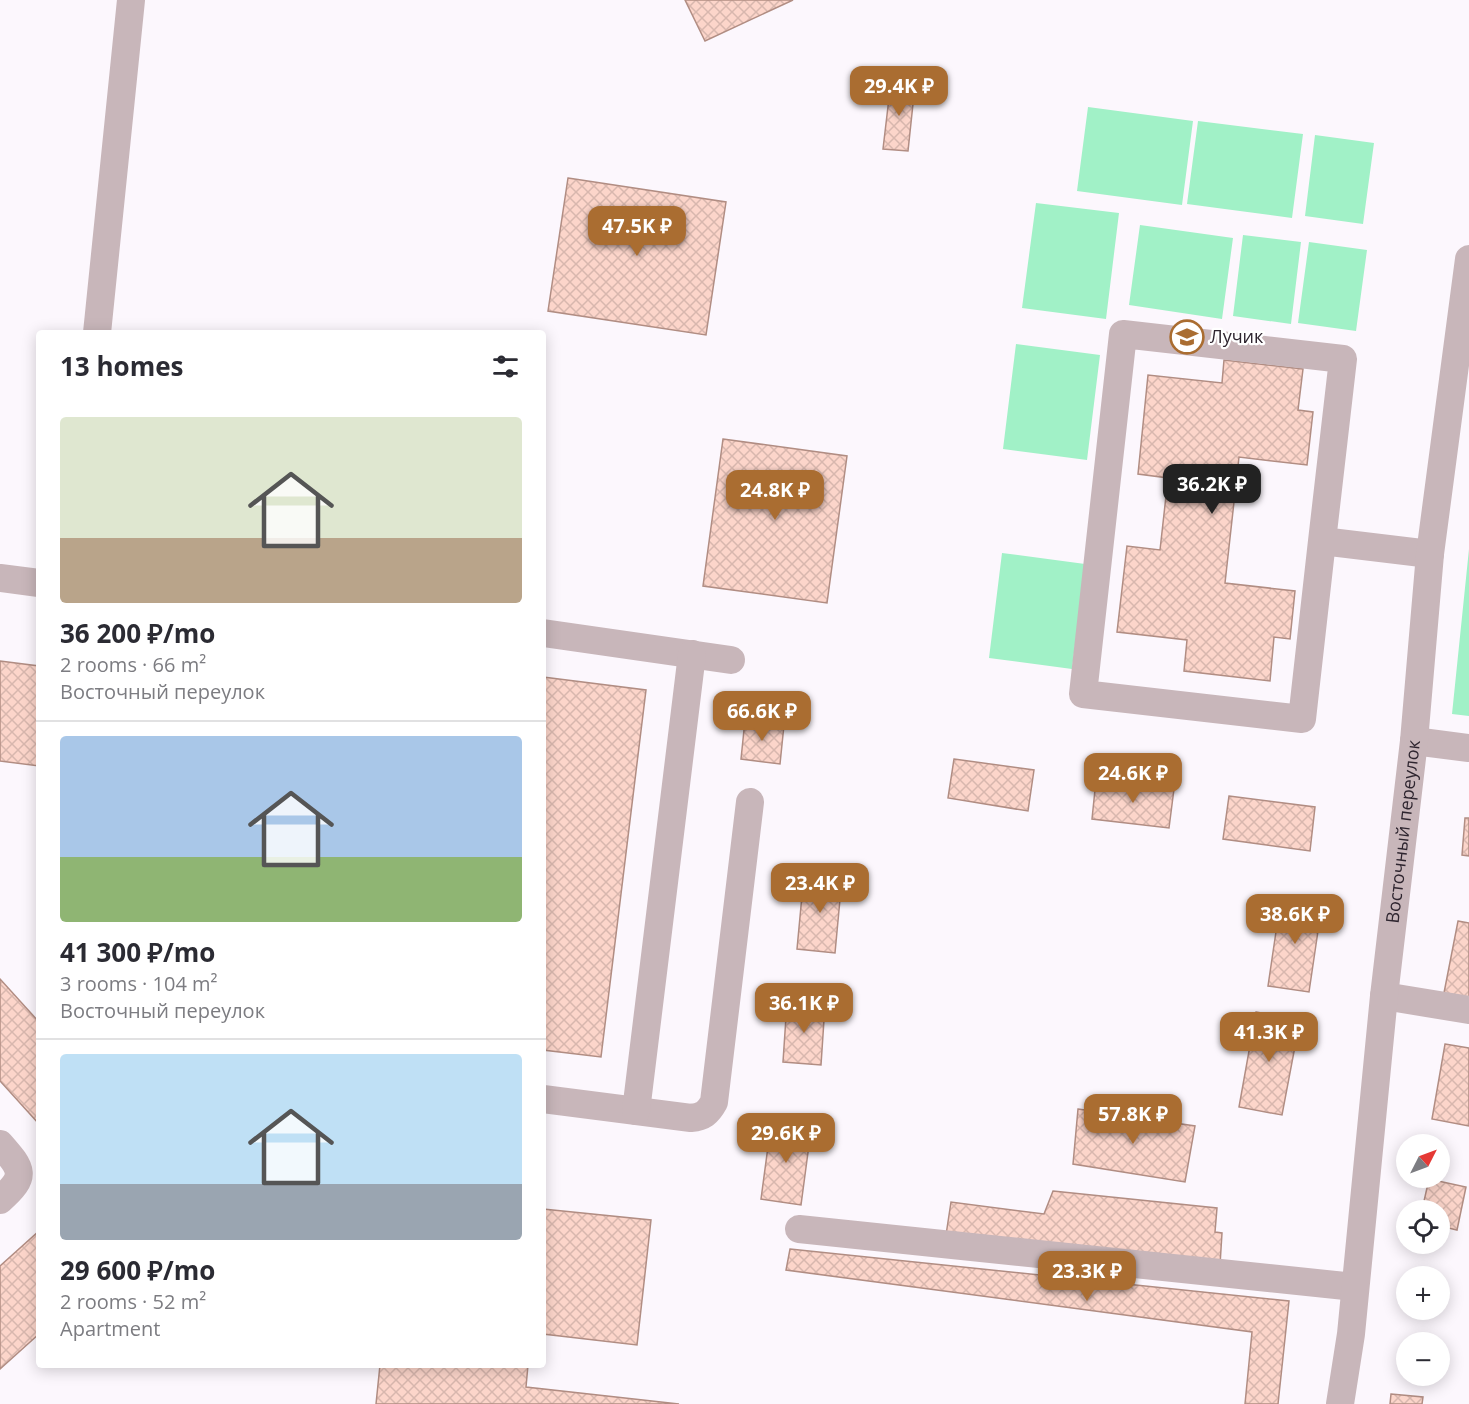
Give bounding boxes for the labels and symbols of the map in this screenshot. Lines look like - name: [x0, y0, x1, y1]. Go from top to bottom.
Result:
- pin: 29.4K ₽: [844, 66, 954, 117]
- pin: 47.5K ₽: [582, 206, 692, 257]
- school or university icon: Лучик: [1169, 319, 1205, 355]
- place label: Лучик: [1210, 324, 1264, 348]
- pin: 36.2K ₽: [1157, 464, 1267, 515]
- pin: 24.8K ₽: [720, 470, 830, 521]
- pin: 66.6K ₽: [707, 691, 817, 742]
- street label: Восточный переулок: [1380, 738, 1425, 925]
- pin: 24.6K ₽: [1078, 753, 1188, 804]
- pin: 23.4K ₽: [765, 863, 875, 914]
- pin: 38.6K ₽: [1240, 894, 1350, 945]
- pin: 36.1K ₽: [749, 983, 859, 1034]
- pin: 41.3K ₽: [1214, 1012, 1324, 1063]
- pin: 57.8K ₽: [1078, 1094, 1188, 1145]
- pin: 29.6K ₽: [731, 1113, 841, 1164]
- north arrow: [1396, 1134, 1450, 1188]
- pin: 23.3K ₽: [1032, 1251, 1142, 1302]

